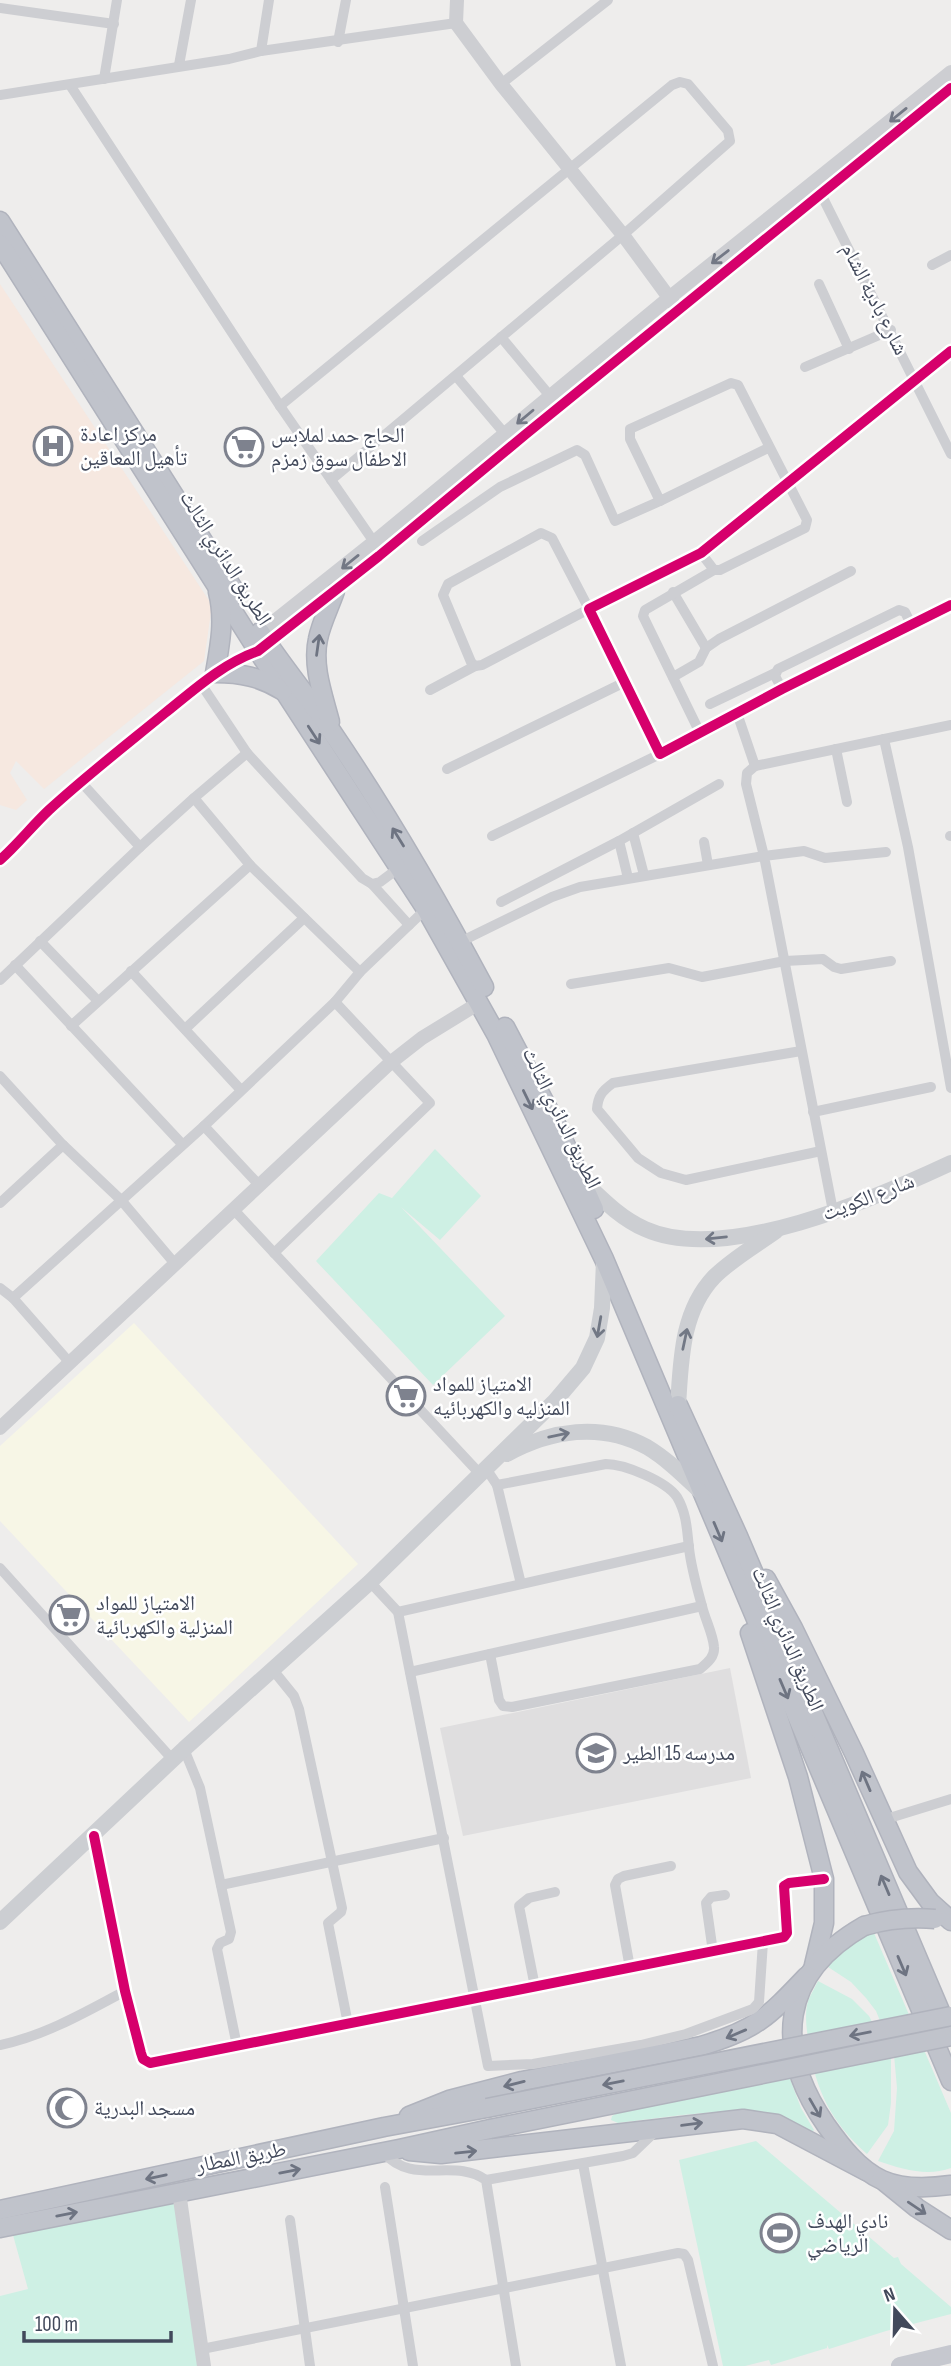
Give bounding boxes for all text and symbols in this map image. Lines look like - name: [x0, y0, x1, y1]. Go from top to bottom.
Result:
- one-way arrow: [889, 108, 908, 123]
- street label: شارع بادية الشام: [835, 239, 913, 360]
- one-way arrow: [712, 250, 730, 265]
- one-way arrow: [517, 409, 535, 425]
- place label: مركز اعادة تأهيل المعاقين: [80, 422, 187, 471]
- place label: الحاج حمد لملابس الاطفال سوق زمزم: [271, 423, 407, 473]
- hospital icon: مركز اعادة تأهيل المعاقين: [32, 425, 74, 467]
- supermarket icon: الحاج حمد لملابس الاطفال سوق زمزم: [223, 426, 265, 468]
- street label: الطريق الدائري الثالث: [171, 486, 277, 632]
- one-way arrow: [341, 554, 359, 569]
- one-way arrow: [312, 634, 325, 657]
- one-way arrow: [306, 725, 321, 744]
- one-way arrow: [391, 827, 405, 847]
- street label: الطريق الدائري الثالث: [514, 1043, 607, 1194]
- one-way arrow: [521, 1089, 535, 1110]
- street label: شارع الكويت: [819, 1168, 918, 1226]
- one-way arrow: [705, 1232, 728, 1245]
- one-way arrow: [591, 1315, 605, 1338]
- one-way arrow: [679, 1328, 692, 1350]
- place label: الامتياز للمواد المنزليه والكهربائيه: [433, 1372, 570, 1421]
- supermarket icon: الامتياز للمواد المنزليه والكهربائيه: [385, 1375, 427, 1417]
- one-way arrow: [547, 1427, 570, 1441]
- one-way arrow: [712, 1521, 725, 1543]
- street label: الطريق الدائري الثالث: [743, 1563, 829, 1716]
- place label: الامتياز للمواد المنزلية والكهربائية: [96, 1591, 233, 1640]
- supermarket icon: الامتياز للمواد المنزلية والكهربائية: [48, 1594, 90, 1636]
- one-way arrow: [779, 1678, 792, 1700]
- school or university icon: مدرسه 15 الطير: [575, 1732, 617, 1774]
- place label: مدرسه 15 الطير: [622, 1741, 735, 1766]
- one-way arrow: [859, 1771, 872, 1792]
- one-way arrow: [878, 1875, 891, 1896]
- one-way arrow: [896, 1955, 909, 1977]
- one-way arrow: [726, 2028, 747, 2041]
- one-way arrow: [849, 2028, 872, 2042]
- one-way arrow: [503, 2077, 526, 2091]
- one-way arrow: [602, 2077, 625, 2091]
- mosque icon: مسجد البدرية: [46, 2087, 88, 2129]
- place label: مسجد البدرية: [94, 2096, 195, 2121]
- one-way arrow: [808, 2097, 822, 2117]
- one-way arrow: [680, 2117, 703, 2130]
- street label: طريق المطار: [193, 2137, 288, 2179]
- one-way arrow: [454, 2145, 477, 2158]
- one-way arrow: [278, 2163, 301, 2177]
- one-way arrow: [145, 2170, 168, 2184]
- one-way arrow: [907, 2201, 926, 2215]
- one-way arrow: [55, 2207, 78, 2221]
- place label: نادي الهدف الرياضي: [807, 2209, 888, 2261]
- sports icon: نادي الهدف الرياضي: [759, 2212, 801, 2254]
- north arrow: [860, 2275, 930, 2345]
- text: N: [881, 2283, 898, 2308]
- scale bar: [24, 2300, 172, 2344]
- text: 100 m: [35, 2312, 78, 2337]

